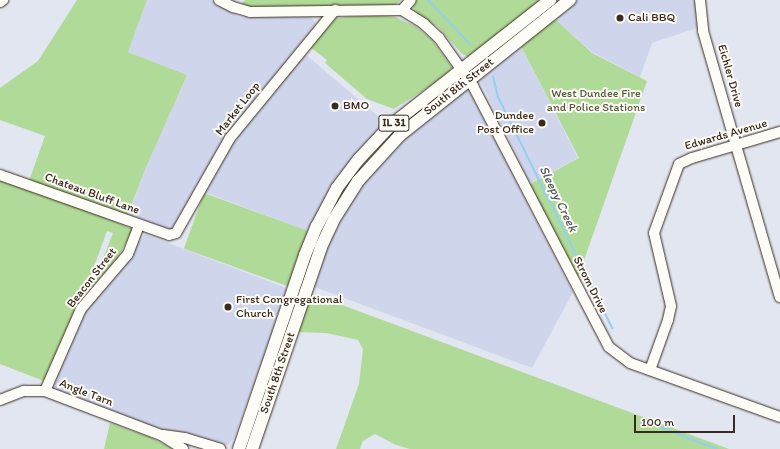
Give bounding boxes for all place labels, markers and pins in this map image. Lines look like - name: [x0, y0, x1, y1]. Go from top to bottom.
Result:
- place label: Cali BBQ: [628, 11, 675, 25]
- marker: Cali BBQ: [615, 13, 625, 23]
- place label: BMO: [343, 99, 369, 113]
- marker: BMO: [330, 101, 340, 111]
- place label: Dundee Post Office: [477, 109, 534, 137]
- marker: Dundee Post Office: [537, 118, 547, 128]
- place label: First Congregational Church: [236, 293, 342, 321]
- marker: First Congregational Church: [223, 302, 233, 312]

